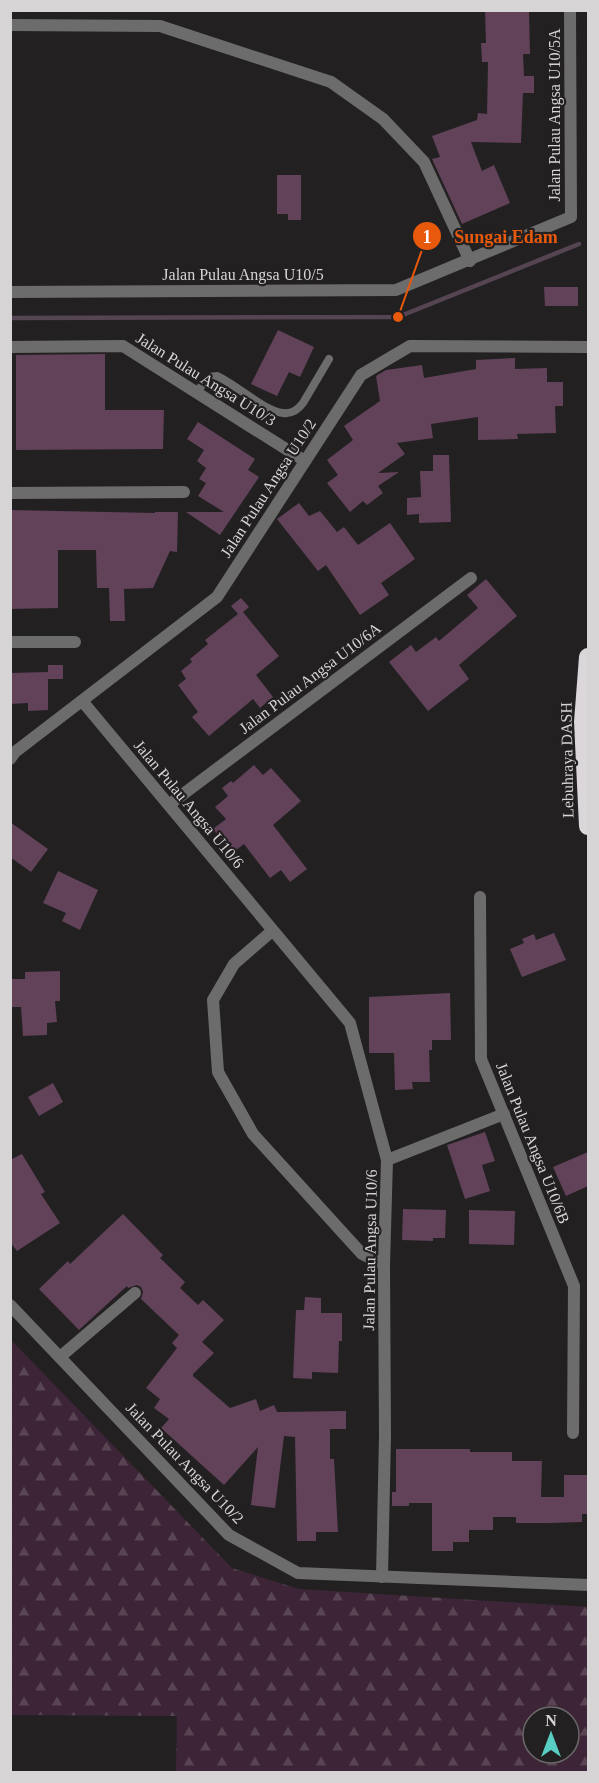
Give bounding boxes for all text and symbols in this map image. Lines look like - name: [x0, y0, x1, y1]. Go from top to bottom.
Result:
- street label: Jalan Pulau Angsa U10/5A: [546, 28, 564, 201]
- callout: Sungai Edam: [412, 218, 569, 254]
- text: 1: [423, 227, 432, 247]
- text: Sungai Edam: [454, 227, 558, 247]
- street label: Jalan Pulau Angsa U10/5: [162, 266, 324, 284]
- street label: Jalan Pulau Angsa U10/3: [133, 329, 279, 430]
- street label: Jalan Pulau Angsa U10/2: [217, 416, 320, 561]
- street label: Jalan Pulau Angsa U10/6A: [236, 619, 385, 738]
- street label: Lebuhraya DASH: [557, 701, 578, 818]
- street label: Jalan Pulau Angsa U10/6: [130, 737, 247, 872]
- street label: Jalan Pulau Angsa U10/6B: [492, 1060, 573, 1226]
- street label: Jalan Pulau Angsa U10/6: [360, 1169, 381, 1331]
- street label: Jalan Pulau Angsa U10/2: [122, 1399, 247, 1528]
- north arrow: [521, 1705, 581, 1765]
- text: N: [545, 1712, 557, 1729]

